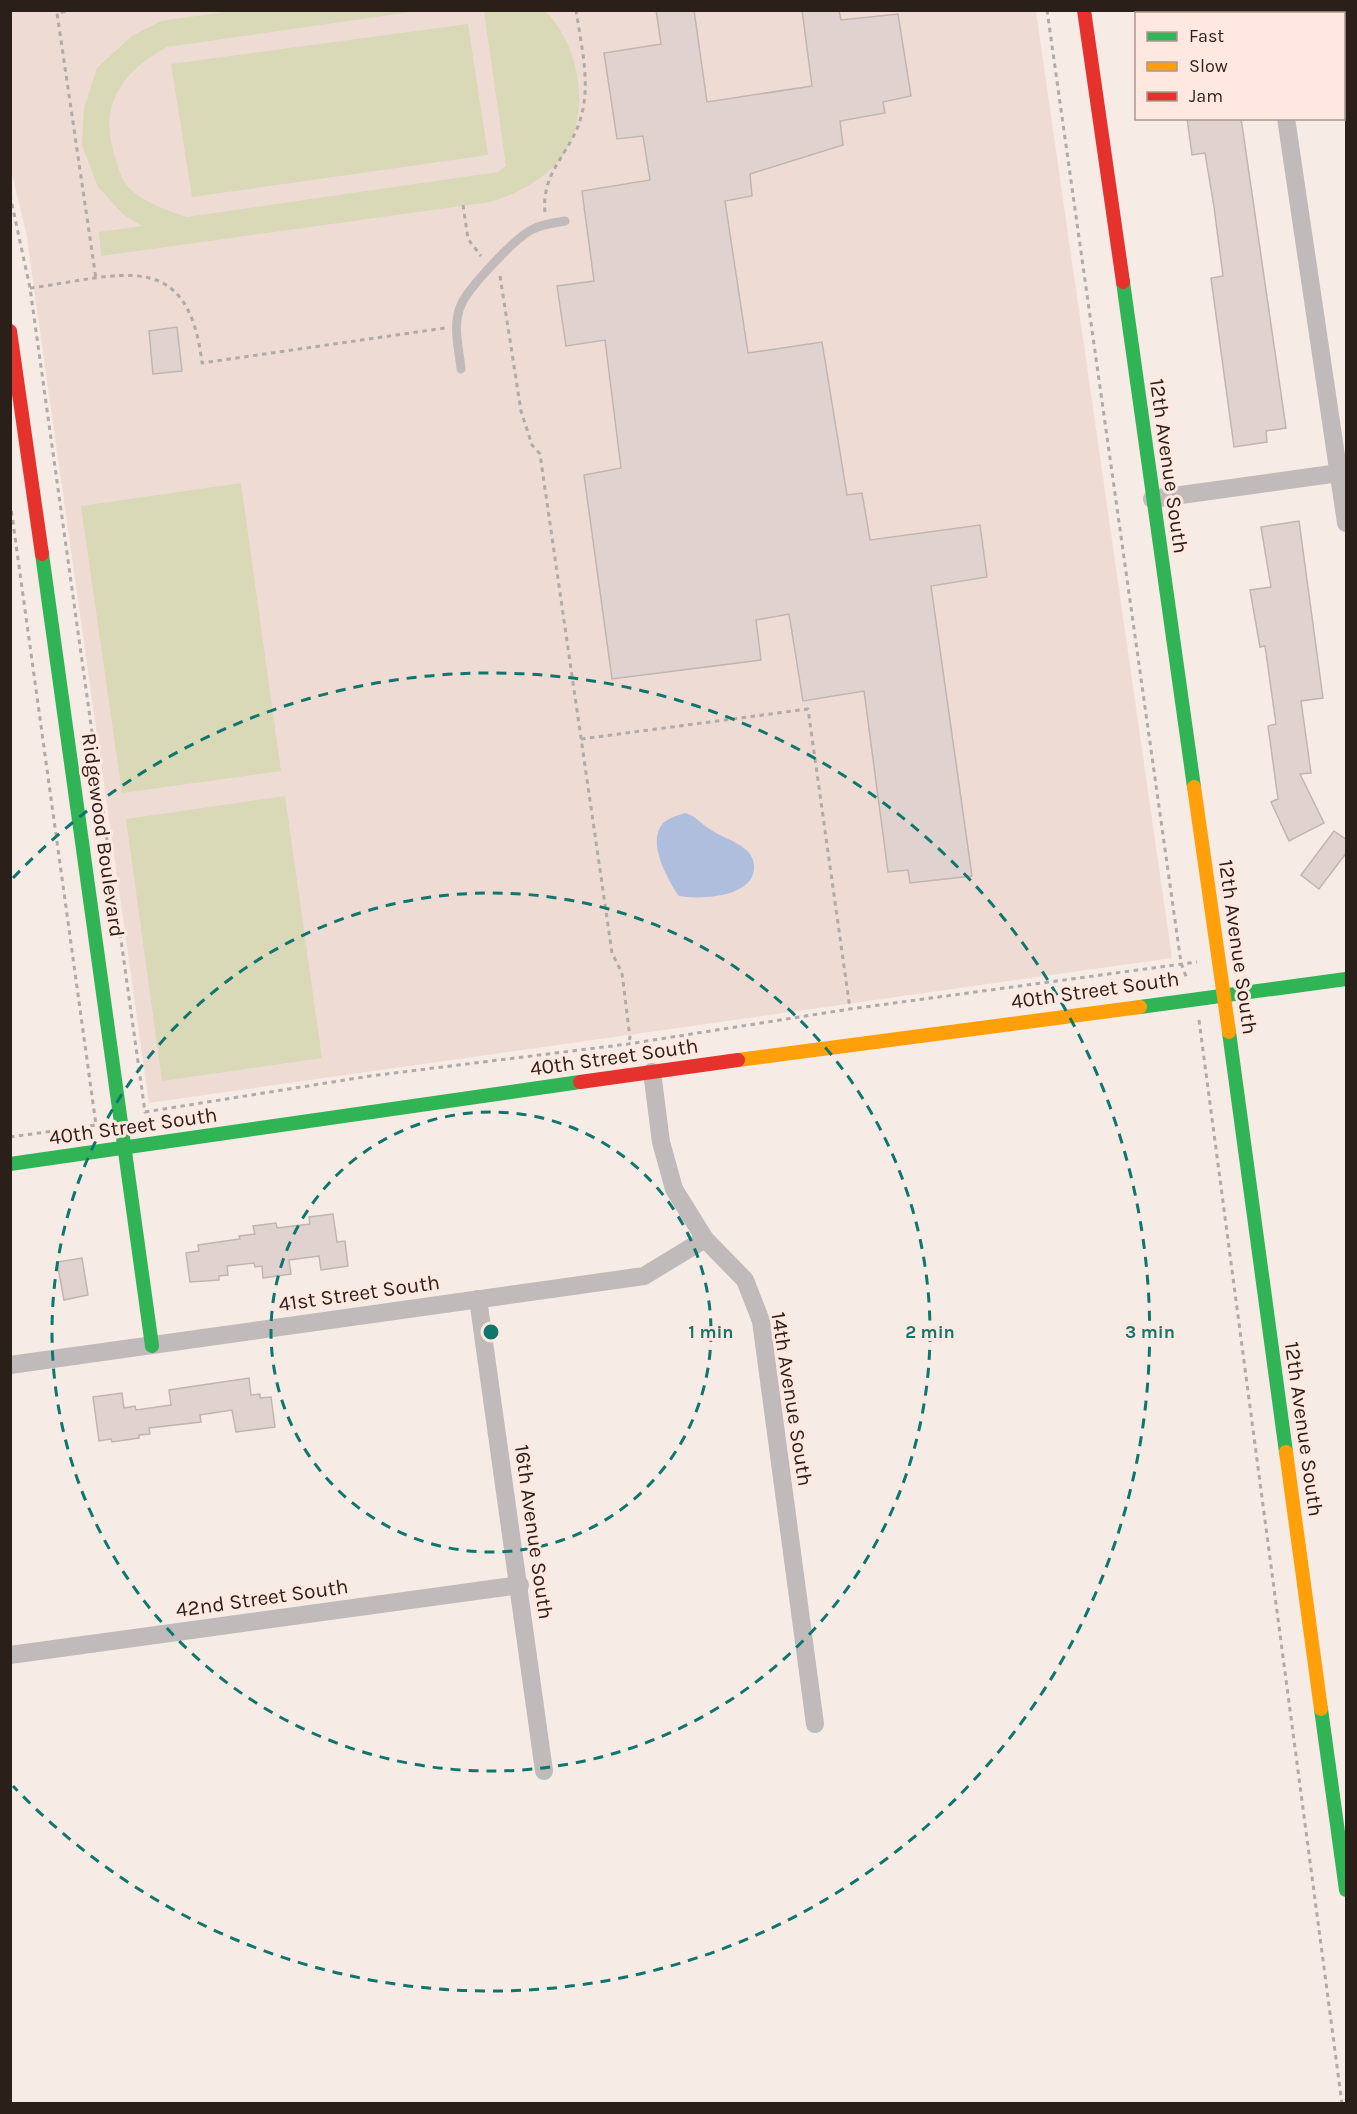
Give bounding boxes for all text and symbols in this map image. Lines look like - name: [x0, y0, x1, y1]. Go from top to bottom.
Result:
- legend: [1135, 12, 1345, 120]
- text: Fast: [1189, 25, 1224, 47]
- text: Slow: [1189, 55, 1228, 77]
- text: Jam: [1189, 85, 1223, 107]
- street label: 12th Avenue South: [1145, 377, 1193, 555]
- street label: Ridgewood Boulevard: [77, 731, 129, 939]
- street label: 12th Avenue South: [1214, 858, 1262, 1036]
- street label: 40th Street South: [1009, 966, 1181, 1014]
- street label: 40th Street South: [528, 1033, 700, 1081]
- street label: 40th Street South: [47, 1102, 219, 1150]
- street label: 41st Street South: [277, 1270, 441, 1316]
- street label: 14th Avenue South: [766, 1310, 818, 1488]
- text: 1 min: [688, 1321, 734, 1343]
- text: 2 min: [905, 1321, 955, 1343]
- text: 3 min: [1125, 1321, 1175, 1343]
- centre of rings: [481, 1322, 501, 1342]
- street label: 12th Avenue South: [1280, 1340, 1328, 1518]
- street label: 16th Avenue South: [510, 1443, 558, 1621]
- street label: 42nd Street South: [174, 1574, 350, 1622]

